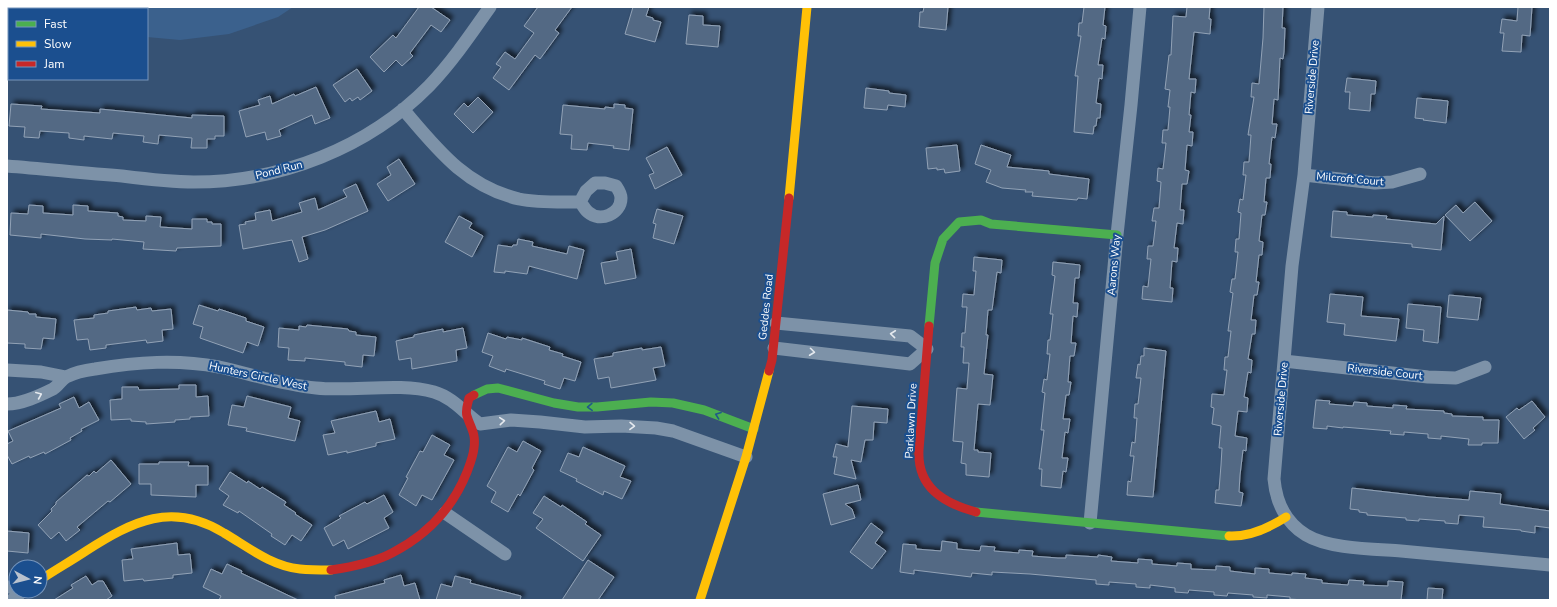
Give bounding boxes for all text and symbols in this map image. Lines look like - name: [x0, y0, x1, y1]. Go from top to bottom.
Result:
- legend: [8, 8, 148, 80]
- text: Fast: [44, 16, 67, 32]
- text: Slow: [44, 36, 72, 52]
- street label: Riverside Drive: [1301, 39, 1323, 115]
- text: Jam: [43, 56, 65, 72]
- street label: Pond Run: [254, 157, 304, 183]
- street label: Milcroft Court: [1316, 169, 1384, 189]
- street label: Aarons Way: [1104, 234, 1124, 296]
- street label: Geddes Road: [755, 273, 777, 341]
- one-way arrow: [890, 330, 896, 339]
- one-way arrow: [809, 347, 816, 356]
- street label: Hunters Circle West: [208, 358, 308, 394]
- street label: Riverside Drive: [1270, 361, 1292, 437]
- street label: Riverside Court: [1347, 361, 1423, 383]
- street label: Parklawn Drive: [902, 383, 920, 459]
- one-way arrow: [34, 392, 42, 400]
- one-way arrow: [587, 403, 593, 411]
- one-way arrow: [714, 411, 721, 419]
- one-way arrow: [499, 417, 506, 426]
- one-way arrow: [629, 422, 635, 430]
- north arrow: [8, 559, 48, 599]
- text: N: [29, 575, 45, 585]

